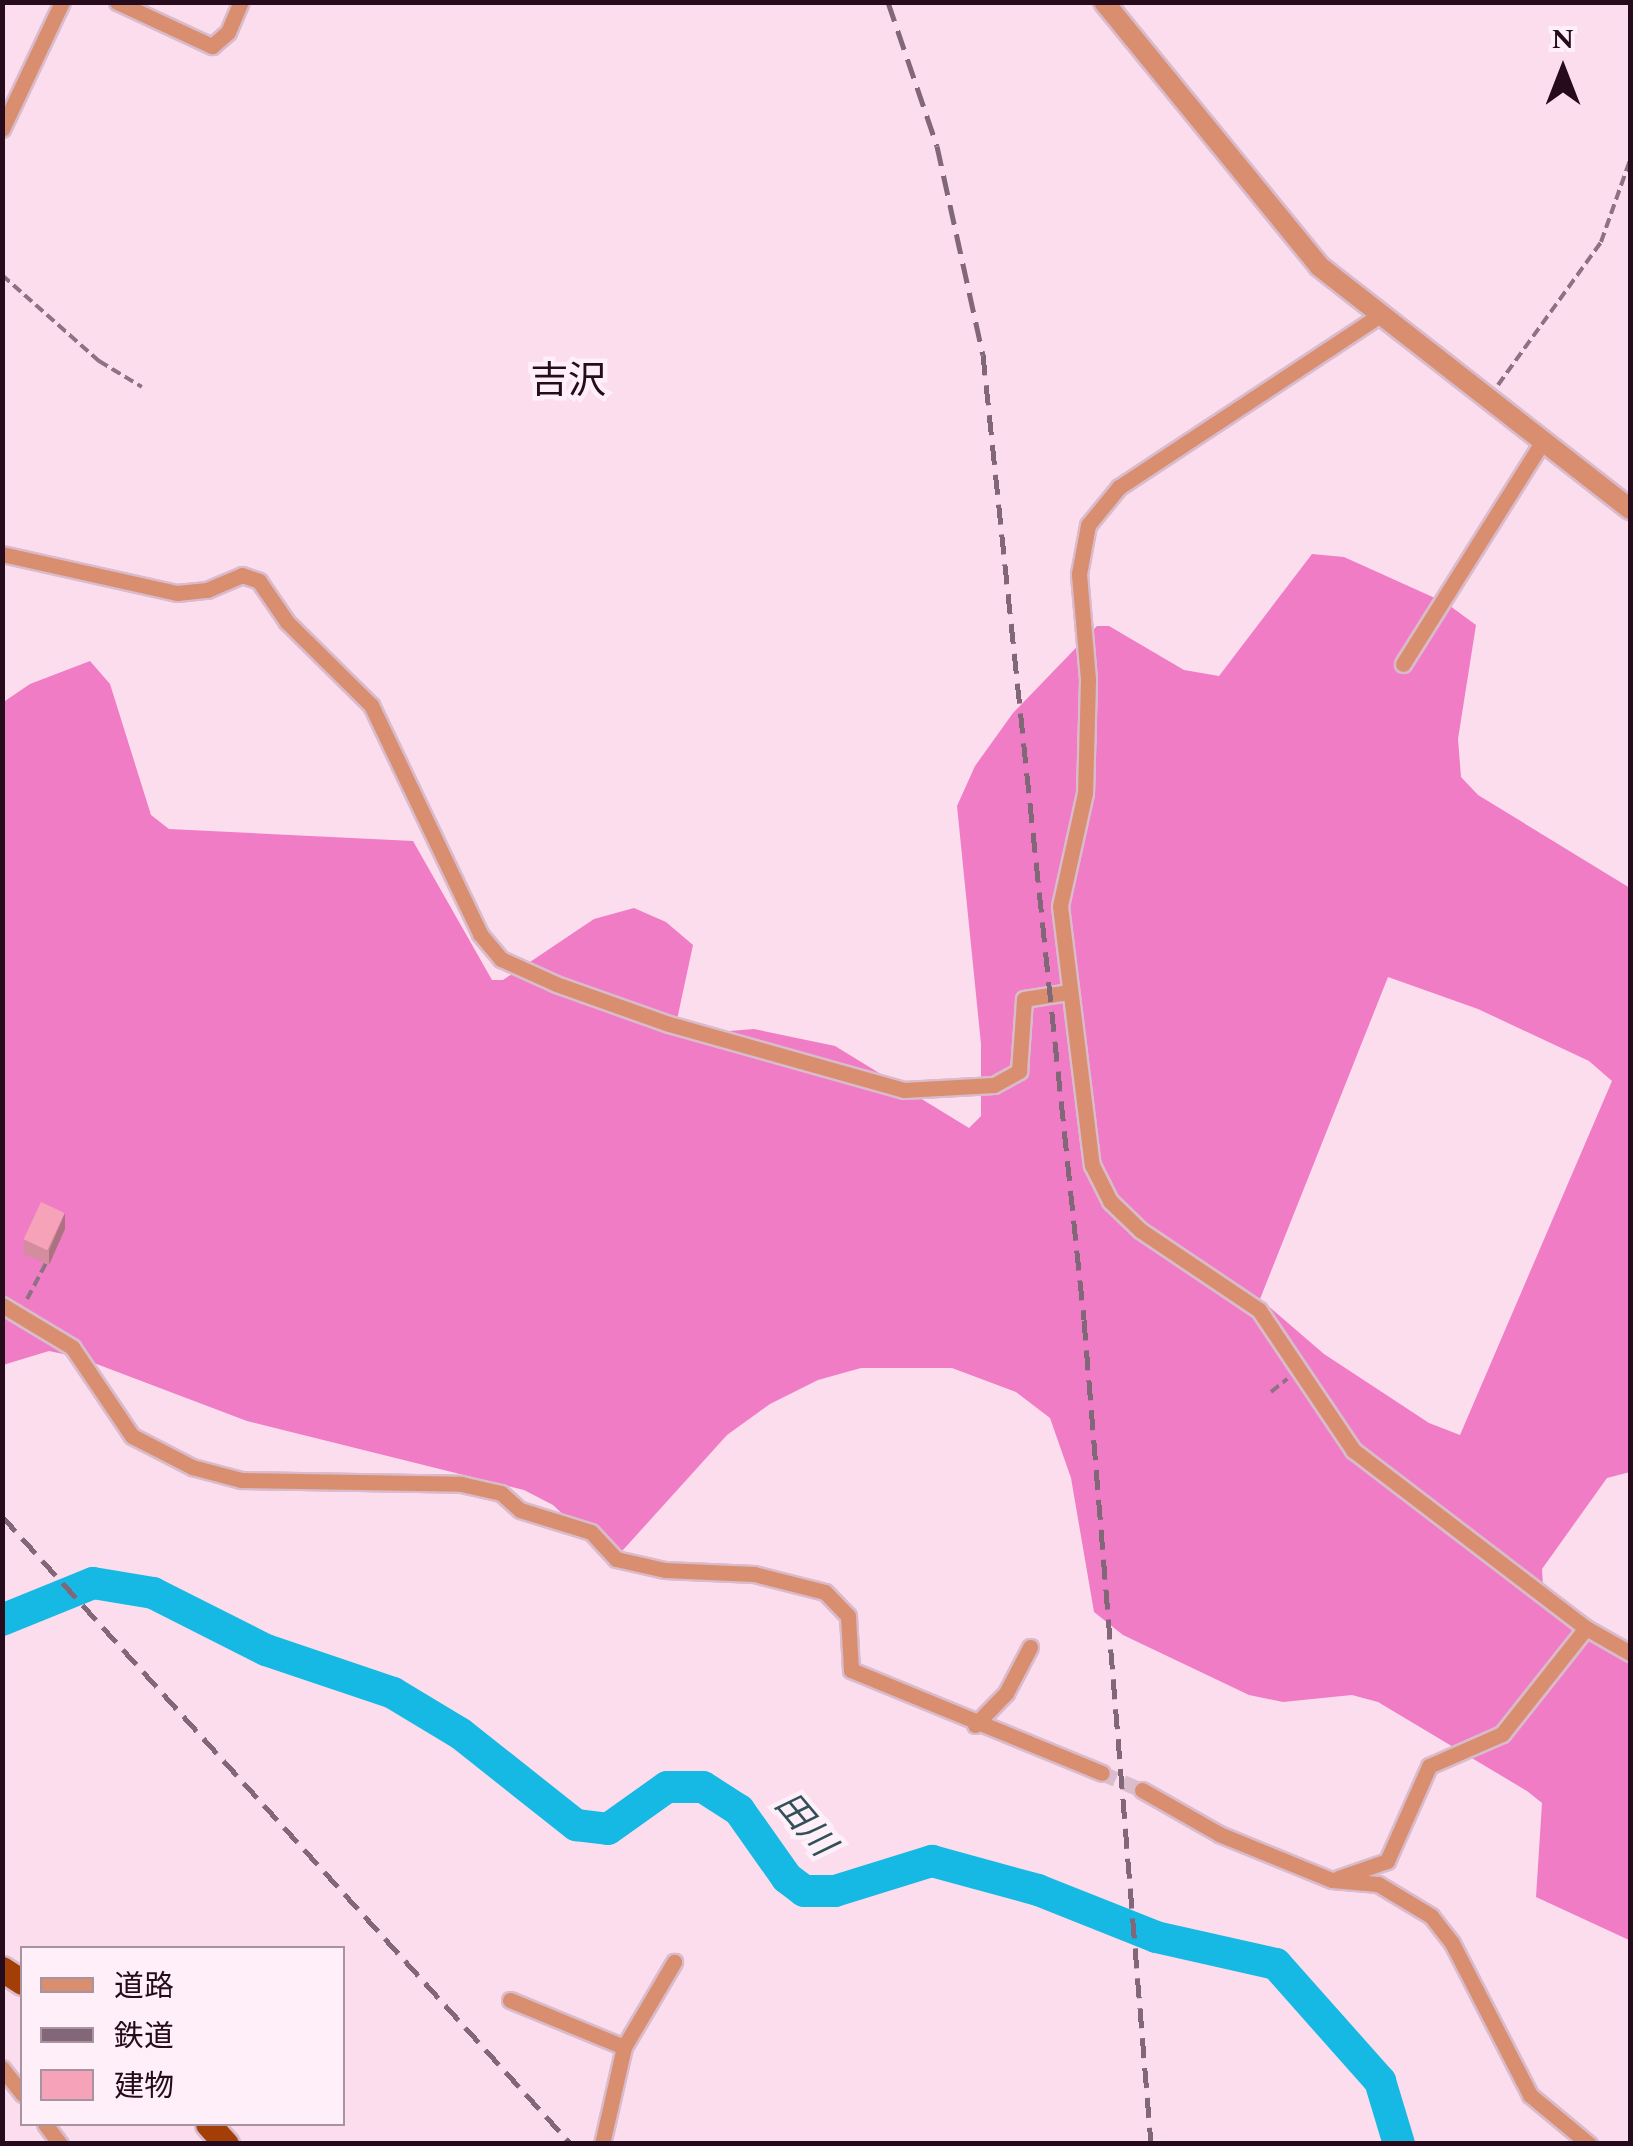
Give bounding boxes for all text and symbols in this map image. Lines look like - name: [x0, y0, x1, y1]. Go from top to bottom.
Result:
- text: N: [1552, 18, 1574, 61]
- north arrow: [1513, 20, 1613, 120]
- district label: 吉沢: [530, 360, 606, 406]
- water label: 田川: [765, 1785, 843, 1865]
- legend: [20, 1946, 345, 2126]
- text: 道路: [114, 1964, 174, 2010]
- text: 鉄道: [114, 2014, 174, 2060]
- text: 建物: [114, 2064, 174, 2110]

